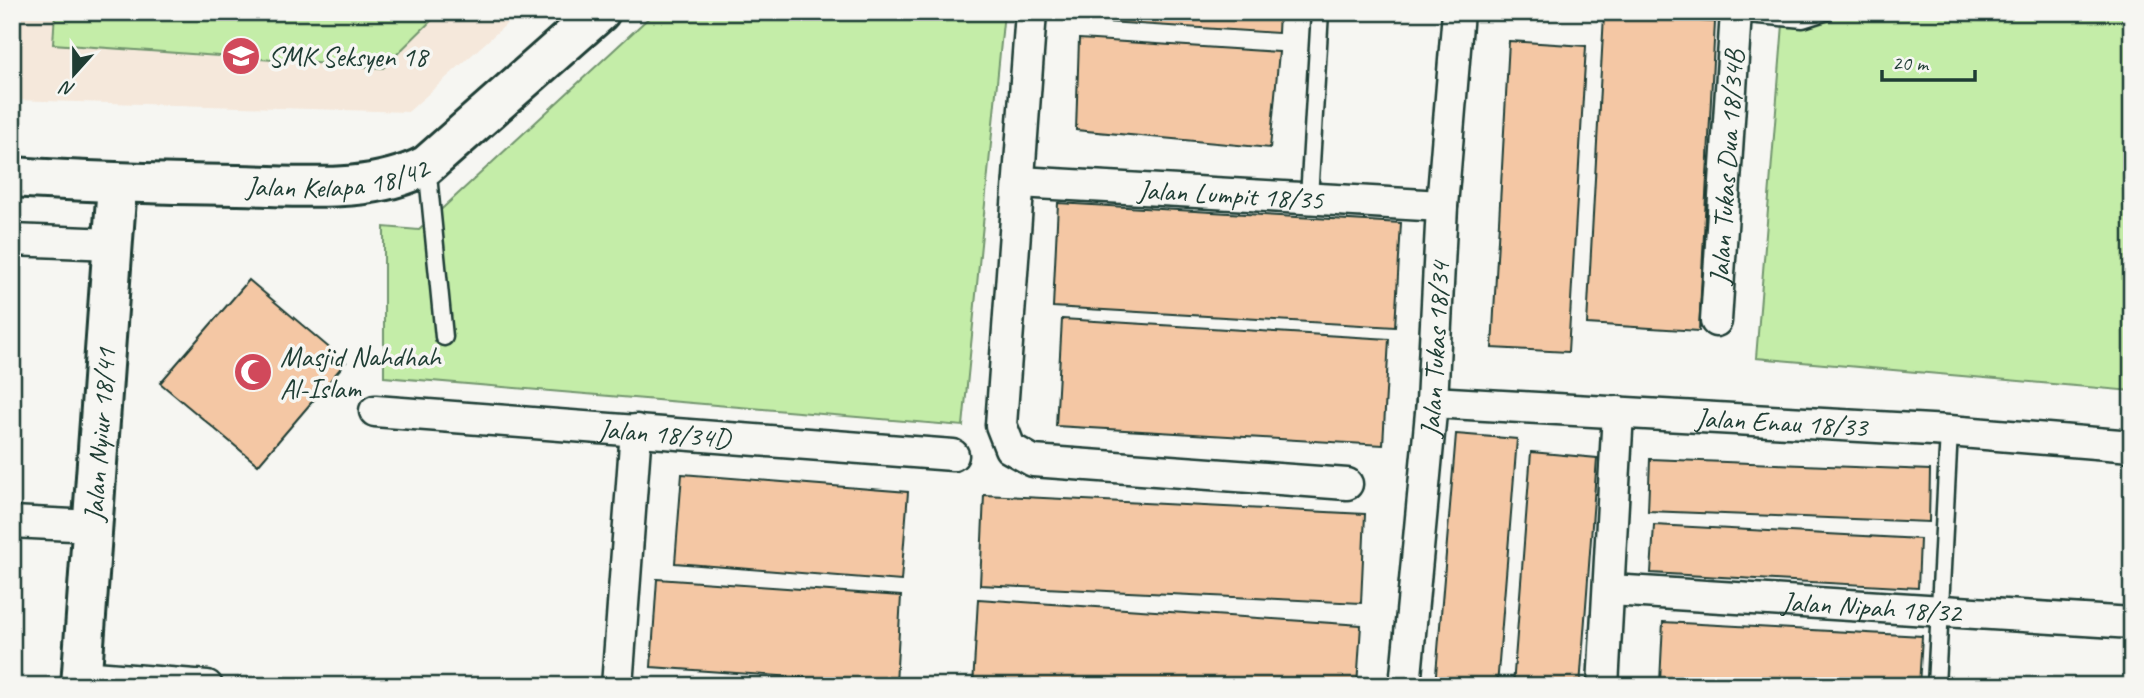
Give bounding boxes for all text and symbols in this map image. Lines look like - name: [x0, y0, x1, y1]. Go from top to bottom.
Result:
- school or university icon: SMK Seksyen 18: [220, 35, 262, 77]
- north arrow: [38, 38, 108, 108]
- scale bar: [1882, 38, 1974, 82]
- place label: SMK Seksyen 18: [268, 39, 430, 74]
- street label: Jalan Tukas Dua 18/34B: [1701, 47, 1752, 288]
- text: 20 m: [1892, 50, 1930, 76]
- text: N: [55, 74, 78, 102]
- street label: Jalan Kelapa 18/42: [243, 149, 436, 205]
- street label: Jalan Lumpit 18/35: [1135, 172, 1326, 217]
- street label: Jalan Tukas 18/34: [1412, 259, 1457, 441]
- place label: Masjid Nahdhah Al-Islam: [280, 339, 443, 406]
- street label: Jalan Nyiur 18/41: [76, 346, 123, 524]
- mosque icon: Masjid Nahdhah Al-Islam: [232, 351, 274, 393]
- street label: Jalan Enau 18/33: [1693, 400, 1870, 445]
- street label: Jalan 18/34D: [595, 411, 734, 456]
- street label: Jalan Nipah 18/32: [1779, 584, 1964, 630]

